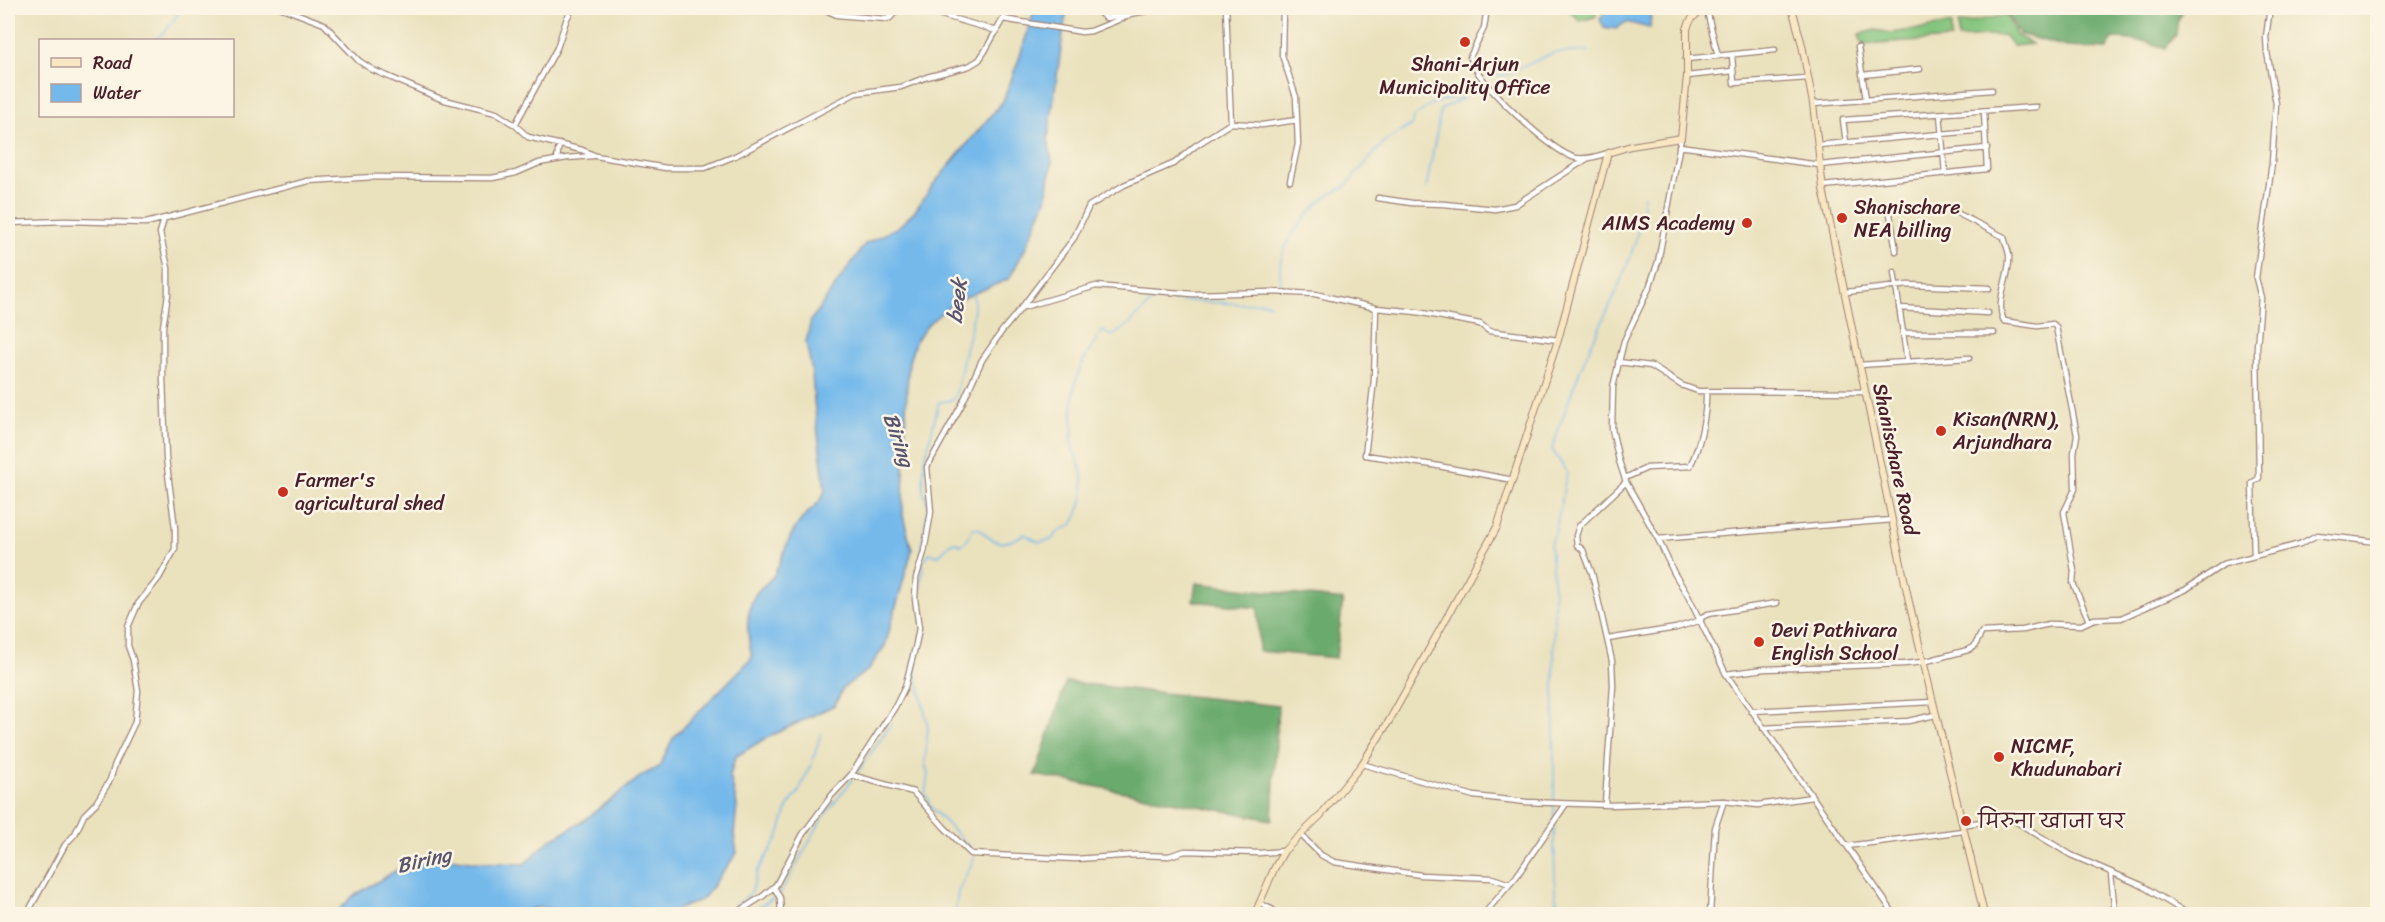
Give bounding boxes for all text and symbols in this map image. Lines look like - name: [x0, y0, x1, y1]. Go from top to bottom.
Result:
- marker: Shani-Arjun Municipality Office: [1458, 35, 1472, 49]
- legend: [39, 39, 234, 117]
- text: Road: [93, 47, 133, 79]
- place label: Shani-Arjun Municipality Office: [1379, 47, 1551, 105]
- text: Water: [93, 77, 142, 109]
- place label: Shanischare NEA billing: [1854, 190, 1961, 248]
- place label: AIMS Academy: [1601, 206, 1736, 241]
- marker: Shanischare NEA billing: [1835, 211, 1849, 225]
- marker: AIMS Academy: [1740, 216, 1754, 230]
- water label: beek: [935, 274, 979, 325]
- street label: Shanischare Road: [1862, 380, 1929, 540]
- place label: Kisan(NRN), Arjundhara: [1952, 402, 2060, 460]
- water label: Biring: [872, 408, 926, 474]
- marker: Kisan(NRN), Arjundhara: [1934, 424, 1948, 438]
- place label: Farmer's agricultural shed: [295, 463, 445, 521]
- marker: Farmer's agricultural shed: [276, 485, 290, 499]
- place label: Devi Pathivara English School: [1771, 613, 1899, 671]
- marker: Devi Pathivara English School: [1752, 635, 1766, 649]
- place label: NICMF, Khudunabari: [2011, 729, 2123, 787]
- marker: NICMF, Khudunabari: [1992, 750, 2006, 764]
- place label: मिरुना खाजा घर: [1977, 804, 2126, 839]
- marker: मिरुना खाजा घर: [1959, 814, 1973, 828]
- water label: Biring: [393, 835, 457, 885]

